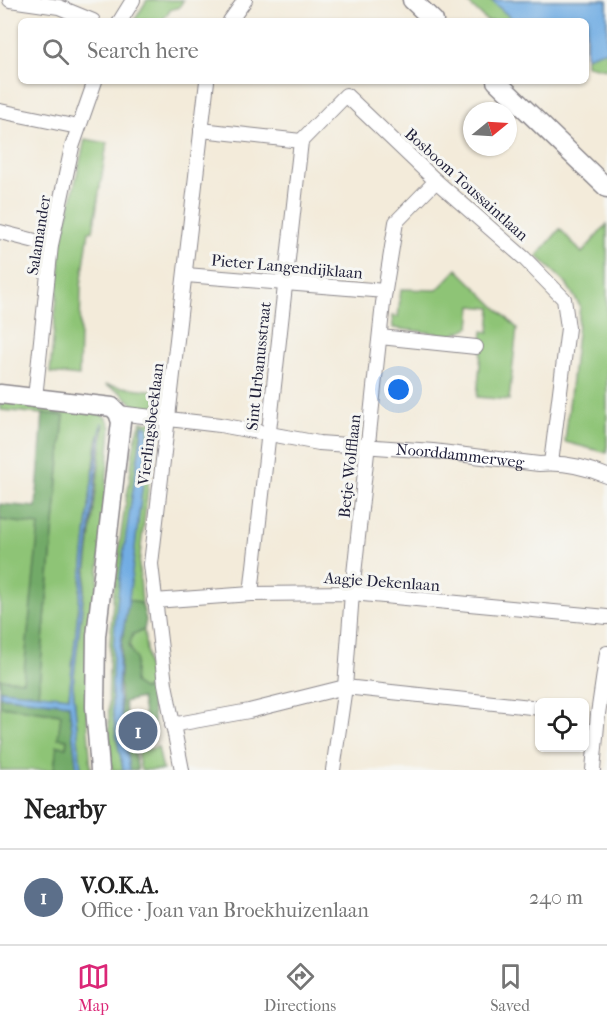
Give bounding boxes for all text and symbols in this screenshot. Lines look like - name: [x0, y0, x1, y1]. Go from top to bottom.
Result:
- search box: [18, 18, 589, 84]
- icon: search: [39, 35, 72, 68]
- text: Search here: [87, 38, 199, 64]
- north arrow: [463, 102, 517, 156]
- street label: Bosboom Toussaintlaan: [401, 124, 533, 245]
- street label: Salamander: [23, 193, 54, 276]
- street label: Pieter Langendijklaan: [210, 250, 364, 283]
- street label: Sint Urbanusstraat: [242, 301, 275, 431]
- street label: Vierlingsbeeklaan: [133, 361, 168, 487]
- your location: [384, 375, 413, 404]
- street label: Betje Wolfflaan: [335, 413, 364, 519]
- street label: Noorddammerweg: [395, 439, 526, 472]
- street label: Aagje Dekenlaan: [322, 568, 441, 595]
- map controls: [535, 698, 589, 752]
- button: locate: [535, 698, 589, 752]
- pin: 1: [118, 708, 158, 754]
- text: Nearby: [24, 794, 106, 825]
- text: V.O.K.A.: [81, 873, 159, 899]
- text: 1: [40, 886, 47, 909]
- text: 240 m: [529, 886, 583, 909]
- text: Office · Joan van Broekhuizenlaan: [81, 899, 369, 922]
- tab: Map: [77, 960, 110, 1015]
- tab: Directions: [264, 960, 336, 1015]
- tab: Saved: [490, 960, 530, 1015]

